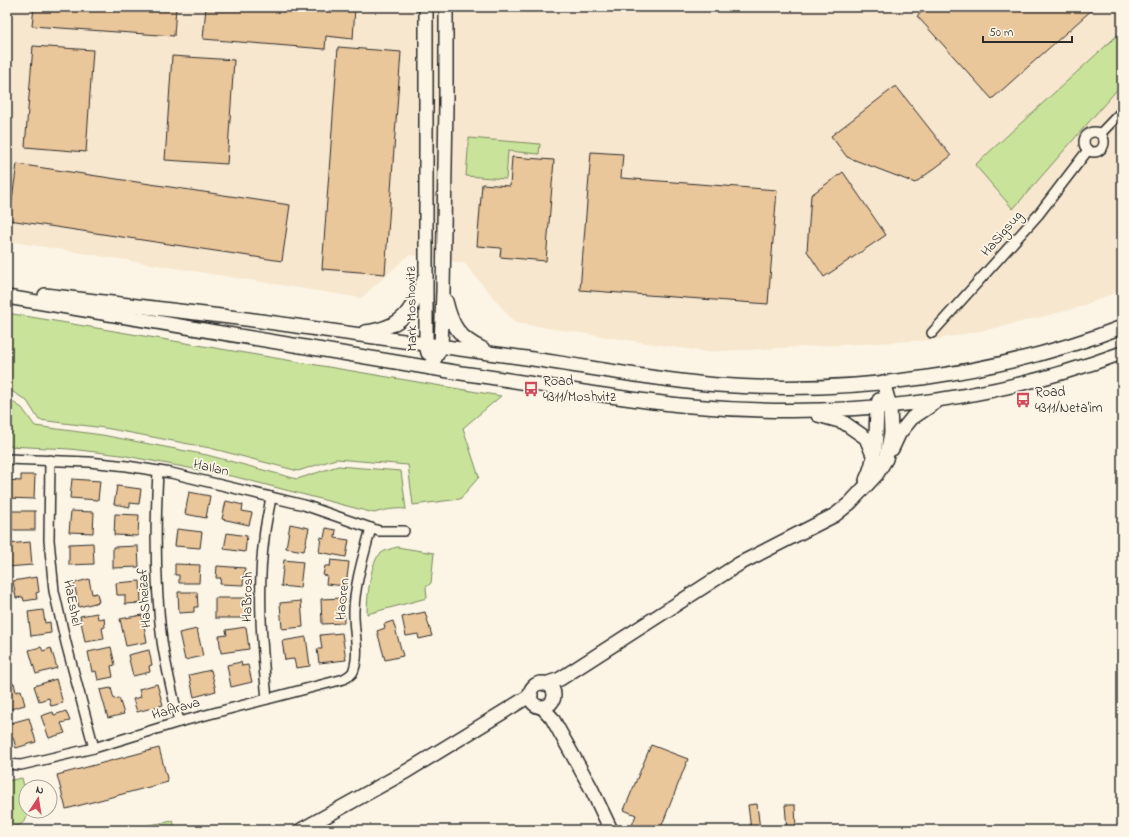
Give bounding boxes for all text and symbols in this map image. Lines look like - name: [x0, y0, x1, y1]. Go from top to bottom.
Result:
- scale bar: [983, 18, 1072, 44]
- text: 50 m: [989, 24, 1013, 42]
- street label: HaSigsug: [976, 206, 1029, 262]
- street label: Mark Moshovitz: [401, 266, 423, 352]
- place label: Road 4311/Moshvitz: [543, 371, 616, 408]
- bus stop icon: Road 4311/Moshvitz: [522, 380, 540, 398]
- place label: Road 4311/Neta'im: [1035, 382, 1103, 419]
- bus stop icon: Road 4311/Neta'im: [1014, 391, 1032, 409]
- street label: HaIlan: [191, 454, 231, 482]
- street label: HaSheizaf: [132, 567, 158, 629]
- street label: HaBrosh: [237, 572, 259, 622]
- street label: HaOren: [330, 577, 356, 621]
- street label: HaEshel: [57, 578, 87, 628]
- street label: HaArava: [149, 692, 203, 726]
- north arrow: [18, 779, 58, 819]
- text: N: [35, 782, 45, 799]

